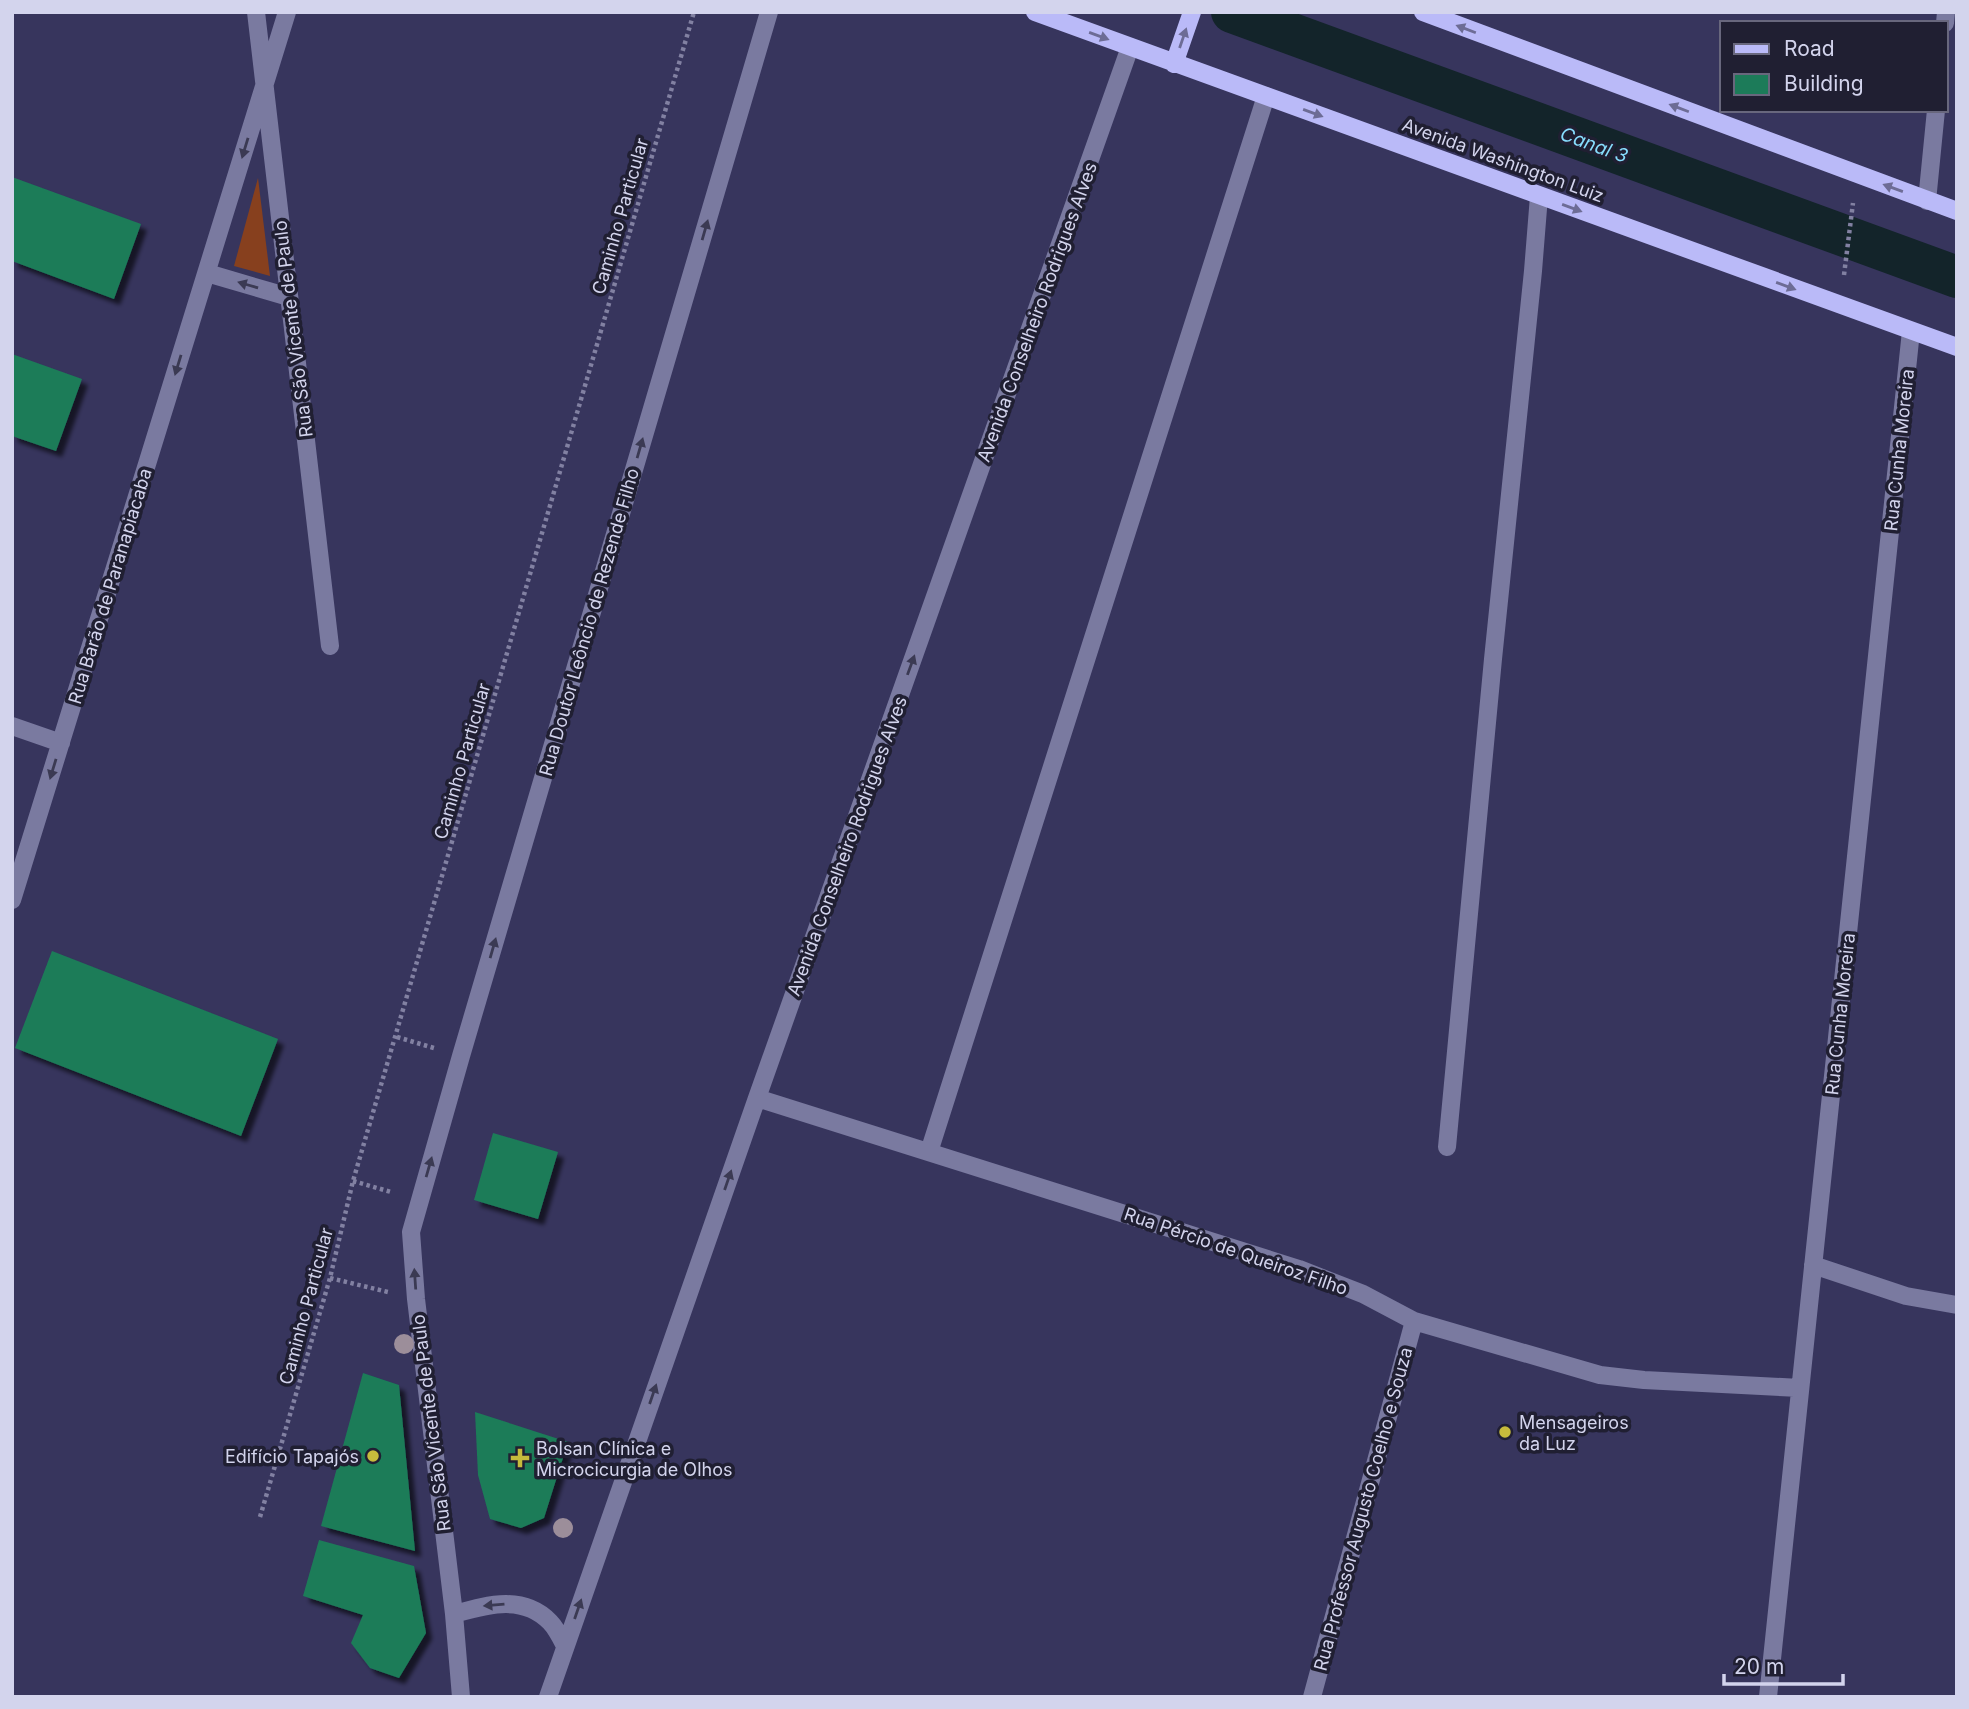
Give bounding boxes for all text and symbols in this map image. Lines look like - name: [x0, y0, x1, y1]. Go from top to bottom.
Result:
- legend: [1720, 21, 1948, 112]
- one-way arrow: [1456, 23, 1477, 34]
- one-way arrow: [1178, 27, 1189, 48]
- one-way arrow: [1088, 31, 1109, 42]
- text: Road: [1784, 36, 1835, 61]
- text: Building: [1784, 71, 1864, 96]
- one-way arrow: [1669, 103, 1690, 114]
- one-way arrow: [1302, 108, 1323, 119]
- street label: Avenida Washington Luiz: [1399, 114, 1607, 206]
- water label: Canal 3: [1557, 122, 1631, 168]
- street label: Caminho Particular: [588, 135, 652, 297]
- one-way arrow: [240, 137, 250, 158]
- street label: Avenida Conselheiro Rodrigues Alves: [973, 159, 1101, 465]
- one-way arrow: [1882, 183, 1903, 194]
- one-way arrow: [1562, 203, 1583, 214]
- street label: Rua São Vicente de Paulo: [269, 219, 317, 439]
- one-way arrow: [700, 219, 710, 240]
- one-way arrow: [237, 279, 258, 289]
- one-way arrow: [1776, 281, 1797, 292]
- one-way arrow: [173, 355, 183, 376]
- street label: Rua Cunha Moreira: [1880, 368, 1918, 532]
- one-way arrow: [636, 437, 646, 458]
- street label: Rua Barão de Paranapiacaba: [64, 466, 156, 706]
- street label: Rua Doutor Leôncio de Rezende Filho: [535, 466, 643, 778]
- one-way arrow: [906, 655, 917, 676]
- street label: Caminho Particular: [430, 680, 494, 842]
- street label: Avenida Conselheiro Rodrigues Alves: [783, 693, 911, 999]
- one-way arrow: [47, 759, 57, 780]
- street label: Rua Cunha Moreira: [1821, 932, 1859, 1096]
- one-way arrow: [489, 937, 499, 958]
- one-way arrow: [425, 1156, 435, 1177]
- one-way arrow: [723, 1169, 734, 1190]
- street label: Rua Pércio de Queiroz Filho: [1122, 1203, 1350, 1299]
- street label: Caminho Particular: [275, 1225, 337, 1387]
- one-way arrow: [409, 1267, 420, 1289]
- street label: Rua São Vicente de Paulo: [407, 1313, 455, 1533]
- street label: Rua Professor Augusto Coelho e Souza: [1310, 1345, 1416, 1673]
- one-way arrow: [648, 1384, 659, 1405]
- place label: Mensageiros da Luz: [1519, 1412, 1629, 1454]
- marker: Mensageiros da Luz: [1497, 1424, 1513, 1440]
- place label: Bolsan Clínica e Microcicurgia de Olhos: [536, 1438, 732, 1480]
- place label: Edifício Tapajós: [225, 1446, 359, 1467]
- marker: Edifício Tapajós: [365, 1448, 381, 1464]
- marker: Bolsan Clínica e Microcicurgia de Olhos: [510, 1448, 530, 1468]
- one-way arrow: [573, 1598, 584, 1619]
- one-way arrow: [483, 1600, 505, 1611]
- scale bar: [1724, 1642, 1843, 1686]
- text: 20 m: [1734, 1654, 1784, 1679]

